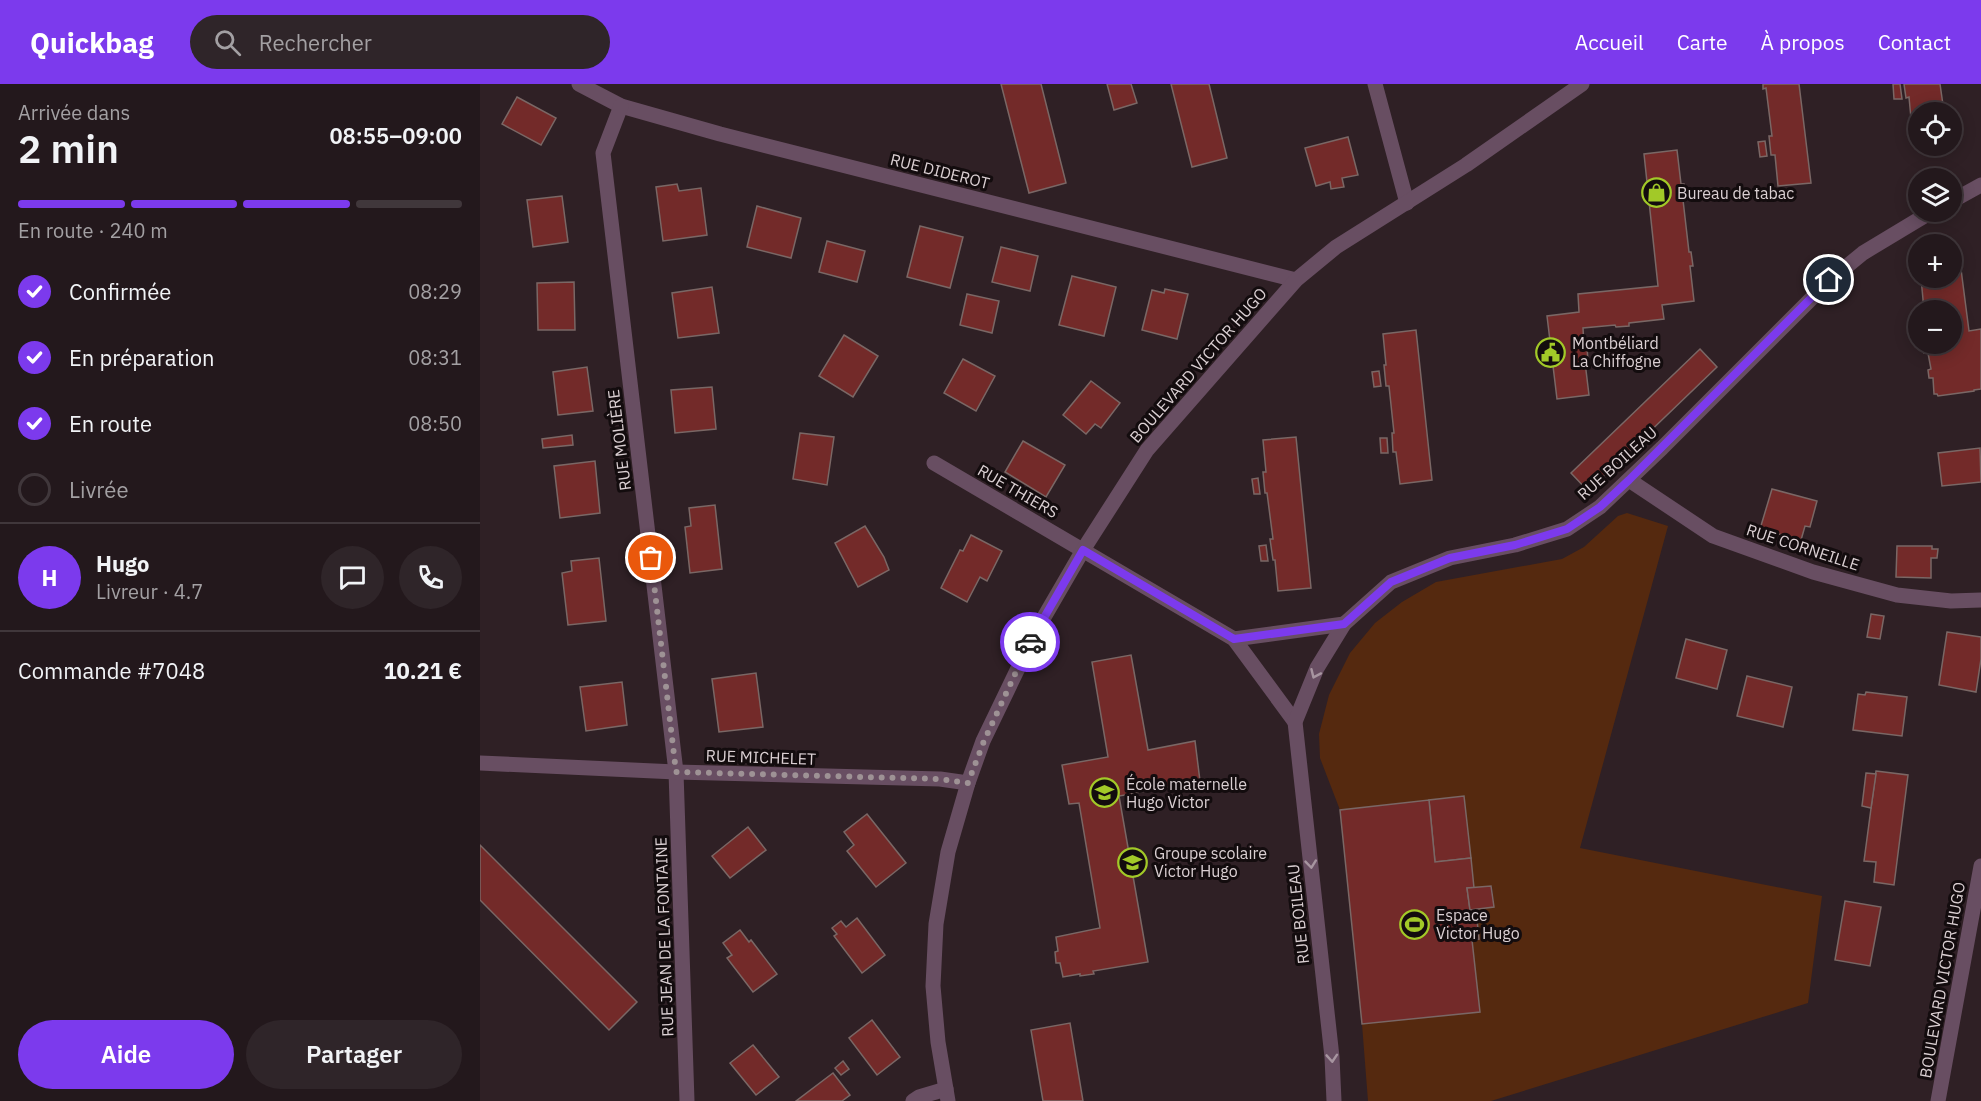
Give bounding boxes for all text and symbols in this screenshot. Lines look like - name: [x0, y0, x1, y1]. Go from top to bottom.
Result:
- search box: [190, 15, 610, 69]
- text: Quickbag: [30, 24, 154, 61]
- icon: search: [211, 26, 244, 59]
- text: Rechercher: [259, 28, 372, 57]
- text: Accueil: [1575, 28, 1644, 56]
- text: Carte: [1677, 28, 1728, 56]
- text: À propos: [1761, 28, 1845, 56]
- text: Contact: [1878, 28, 1951, 56]
- text: Arrivée dans: [18, 99, 130, 126]
- map controls: [1908, 102, 1962, 354]
- button: locate: [1908, 102, 1962, 156]
- text: 08:55–09:00: [329, 121, 462, 150]
- text: 2 min: [18, 123, 119, 174]
- street label: RUE DIDEROT: [888, 149, 992, 193]
- button: layers: [1908, 168, 1962, 222]
- shop icon: Bureau de tabac: [1640, 177, 1672, 209]
- place label: Bureau de tabac: [1677, 183, 1794, 203]
- text: En route · 240 m: [18, 217, 168, 244]
- button: +: [1908, 234, 1962, 288]
- pin: [1803, 254, 1854, 305]
- icon: home: [1812, 263, 1845, 296]
- icon: check: [18, 275, 51, 308]
- text: Confirmée: [69, 277, 171, 306]
- text: 08:29: [408, 278, 462, 305]
- street label: BOULEVARD VICTOR HUGO: [1125, 283, 1271, 447]
- button: −: [1908, 300, 1962, 354]
- place label: Montbéliard La Chiffogne: [1572, 333, 1661, 371]
- public building icon: Montbéliard La Chiffogne: [1535, 336, 1567, 368]
- icon: check: [18, 341, 51, 374]
- text: En préparation: [69, 343, 215, 372]
- text: 08:31: [408, 344, 462, 371]
- street label: RUE MOLIÈRE: [602, 388, 635, 492]
- icon: check: [18, 407, 51, 440]
- text: En route: [69, 409, 152, 438]
- text: 08:50: [408, 410, 462, 437]
- street label: RUE BOILEAU: [1573, 422, 1661, 504]
- street label: RUE THIERS: [974, 460, 1062, 522]
- text: Livrée: [69, 475, 128, 504]
- street label: RUE CORNEILLE: [1744, 519, 1862, 575]
- pin: [625, 532, 676, 583]
- icon: bag: [634, 541, 667, 574]
- button: chat: [321, 546, 384, 609]
- button: phone: [399, 546, 462, 609]
- text: Hugo: [96, 549, 149, 578]
- text: H: [42, 563, 57, 592]
- text: Livreur · 4.7: [96, 578, 203, 605]
- courier: [1000, 612, 1060, 672]
- icon: car: [1014, 626, 1047, 659]
- text: Commande #7048: [18, 656, 205, 685]
- text: 10.21 €: [383, 656, 462, 685]
- one-way arrow: [1310, 667, 1322, 678]
- street label: RUE MICHELET: [705, 745, 817, 769]
- place label: École maternelle Hugo Victor: [1126, 773, 1247, 812]
- school or university icon: École maternelle Hugo Victor: [1089, 777, 1121, 809]
- street label: RUE JEAN DE LA FONTAINE: [651, 837, 677, 1037]
- place label: Groupe scolaire Victor Hugo: [1154, 843, 1267, 881]
- school or university icon: Groupe scolaire Victor Hugo: [1117, 846, 1149, 878]
- one-way arrow: [1304, 860, 1316, 869]
- street label: RUE BOILEAU: [1283, 863, 1313, 965]
- street label: BOULEVARD VICTOR HUGO: [1915, 880, 1969, 1080]
- place label: Espace Victor Hugo: [1436, 905, 1520, 943]
- sports icon: Espace Victor Hugo: [1399, 908, 1431, 940]
- button: Aide: [18, 1020, 234, 1089]
- button: Partager: [246, 1020, 462, 1089]
- one-way arrow: [1325, 1053, 1338, 1062]

